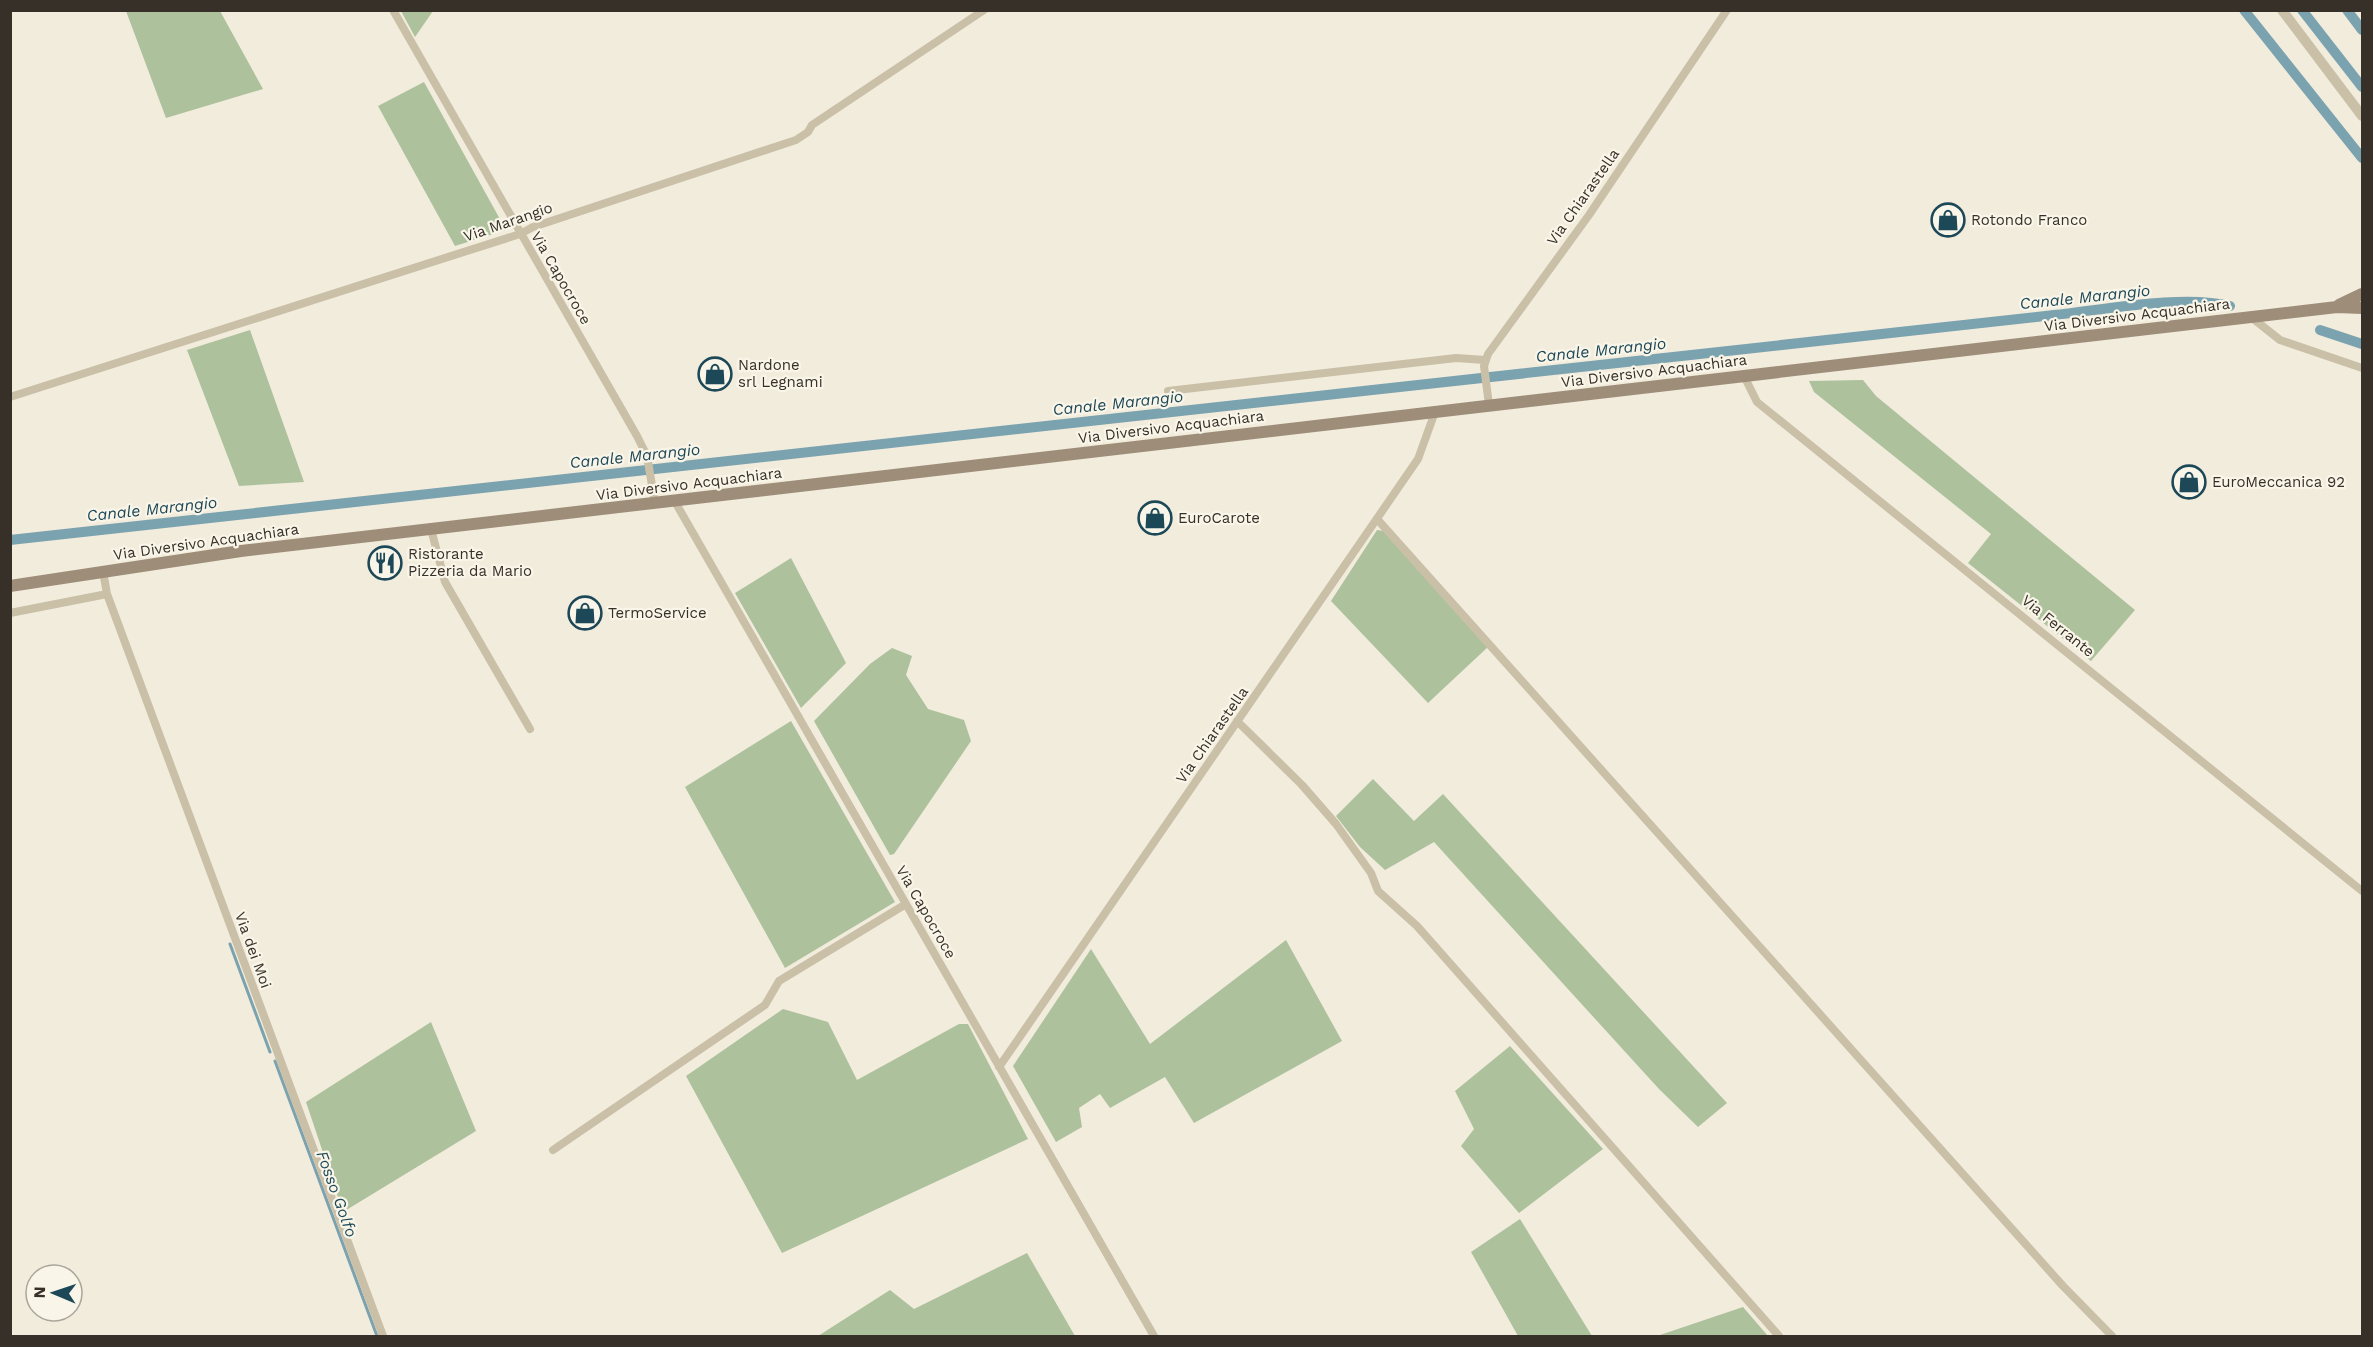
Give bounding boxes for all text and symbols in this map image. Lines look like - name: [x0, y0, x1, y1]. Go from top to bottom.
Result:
- street label: Via Chiarastella: [1543, 145, 1623, 249]
- street label: Via Marangio: [461, 198, 555, 246]
- shop icon: Rotondo Franco: [1930, 202, 1966, 238]
- place label: Rotondo Franco: [1971, 211, 2087, 229]
- street label: Via Capocroce: [527, 228, 595, 328]
- water label: Canale Marangio: [2019, 281, 2151, 313]
- street label: Via Diversivo Acquachiara: [2043, 295, 2231, 335]
- water label: Canale Marangio: [1535, 334, 1667, 366]
- street label: Via Diversivo Acquachiara: [1560, 351, 1748, 391]
- shop icon: Nardone srl Legnami: [697, 356, 733, 392]
- place label: Nardone srl Legnami: [738, 356, 823, 391]
- water label: Canale Marangio: [1052, 387, 1184, 419]
- street label: Via Diversivo Acquachiara: [1077, 407, 1265, 447]
- water label: Canale Marangio: [569, 440, 701, 472]
- street label: Via Diversivo Acquachiara: [595, 464, 783, 504]
- shop icon: EuroMeccanica 92: [2171, 464, 2207, 500]
- place label: EuroMeccanica 92: [2212, 473, 2345, 491]
- water label: Canale Marangio: [86, 493, 218, 525]
- shop icon: EuroCarote: [1137, 500, 1173, 536]
- place label: EuroCarote: [1178, 509, 1260, 527]
- street label: Via Diversivo Acquachiara: [112, 520, 300, 564]
- restaurant icon: Ristorante Pizzeria da Mario: [367, 545, 403, 581]
- place label: Ristorante Pizzeria da Mario: [408, 545, 532, 580]
- street label: Via Ferrante: [2018, 591, 2098, 661]
- shop icon: TermoService: [567, 595, 603, 631]
- place label: TermoService: [608, 604, 707, 622]
- street label: Via Chiarastella: [1172, 683, 1252, 787]
- street label: Via Capocroce: [892, 862, 960, 962]
- street label: Via dei Moi: [231, 909, 275, 991]
- water label: Fosso Golfo: [313, 1148, 361, 1240]
- north arrow: [24, 1263, 84, 1323]
- text: N: [30, 1286, 49, 1299]

